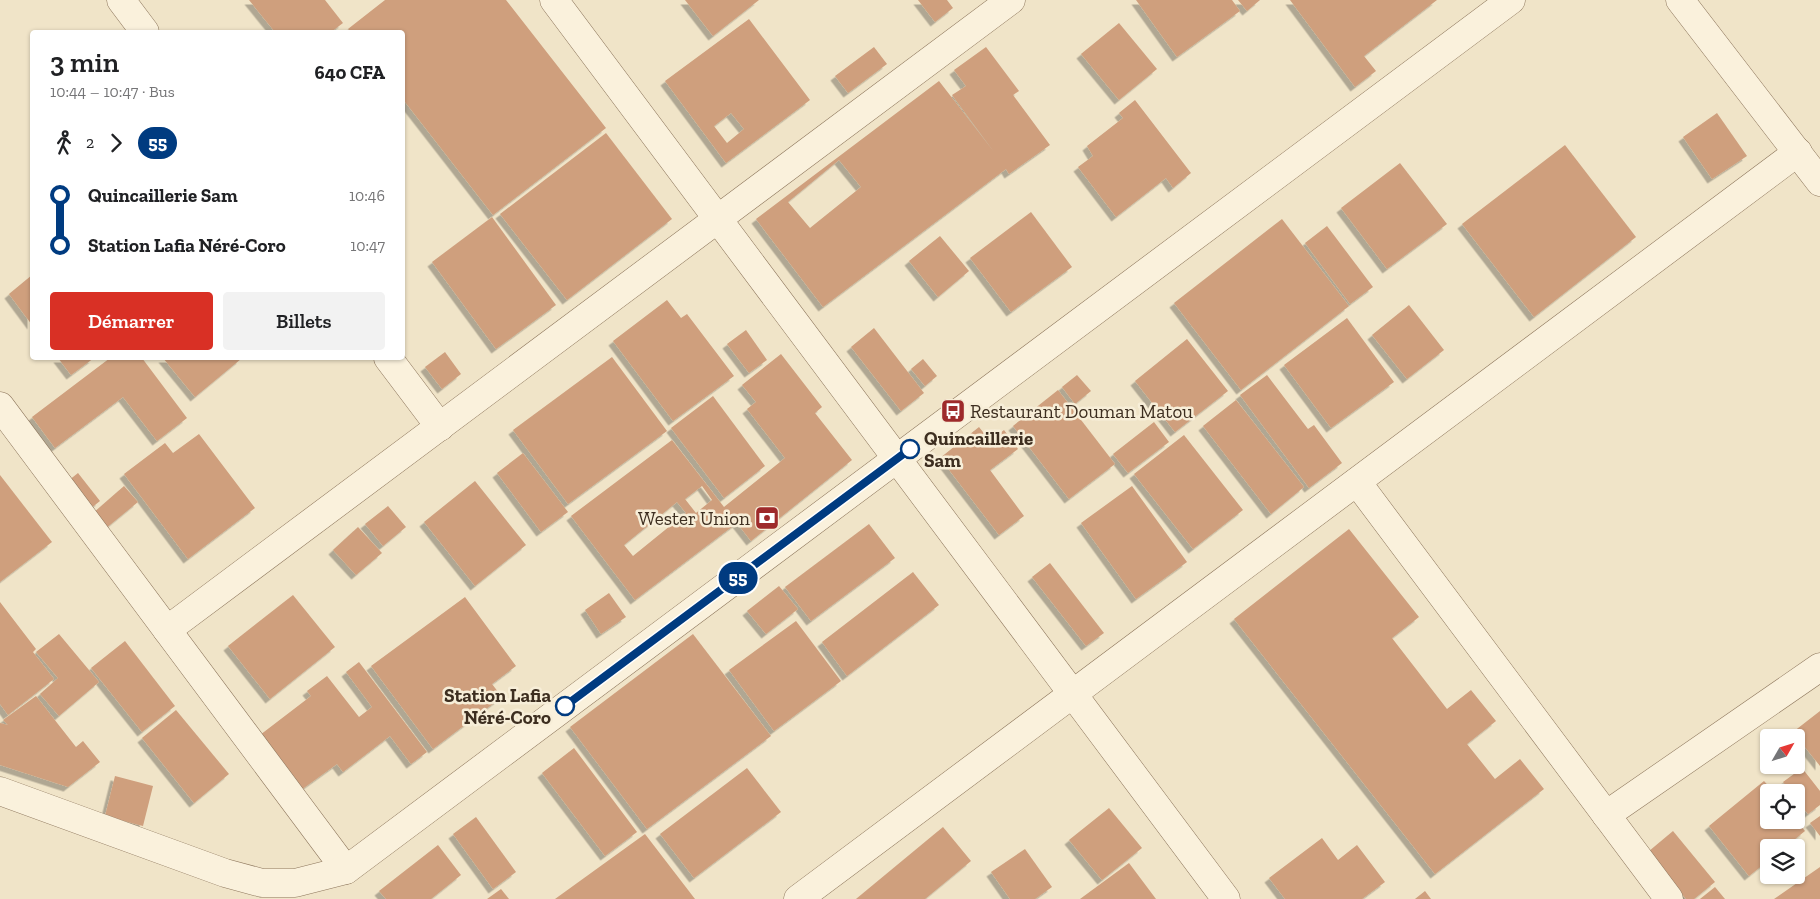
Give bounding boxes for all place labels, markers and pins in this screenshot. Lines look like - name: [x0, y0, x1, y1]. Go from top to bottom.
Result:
- bus stop icon: Restaurant Douman Matou: [940, 398, 966, 424]
- place label: Restaurant Douman Matou: [970, 400, 1193, 423]
- place label: Quincaillerie Sam: [924, 427, 1033, 472]
- marker: Quincaillerie Sam: [900, 439, 920, 459]
- bank icon: Wester Union: [754, 505, 780, 531]
- place label: Wester Union: [638, 507, 750, 530]
- place label: Station Lafia Néré-Coro: [444, 684, 551, 729]
- marker: Station Lafia Néré-Coro: [555, 696, 575, 716]

